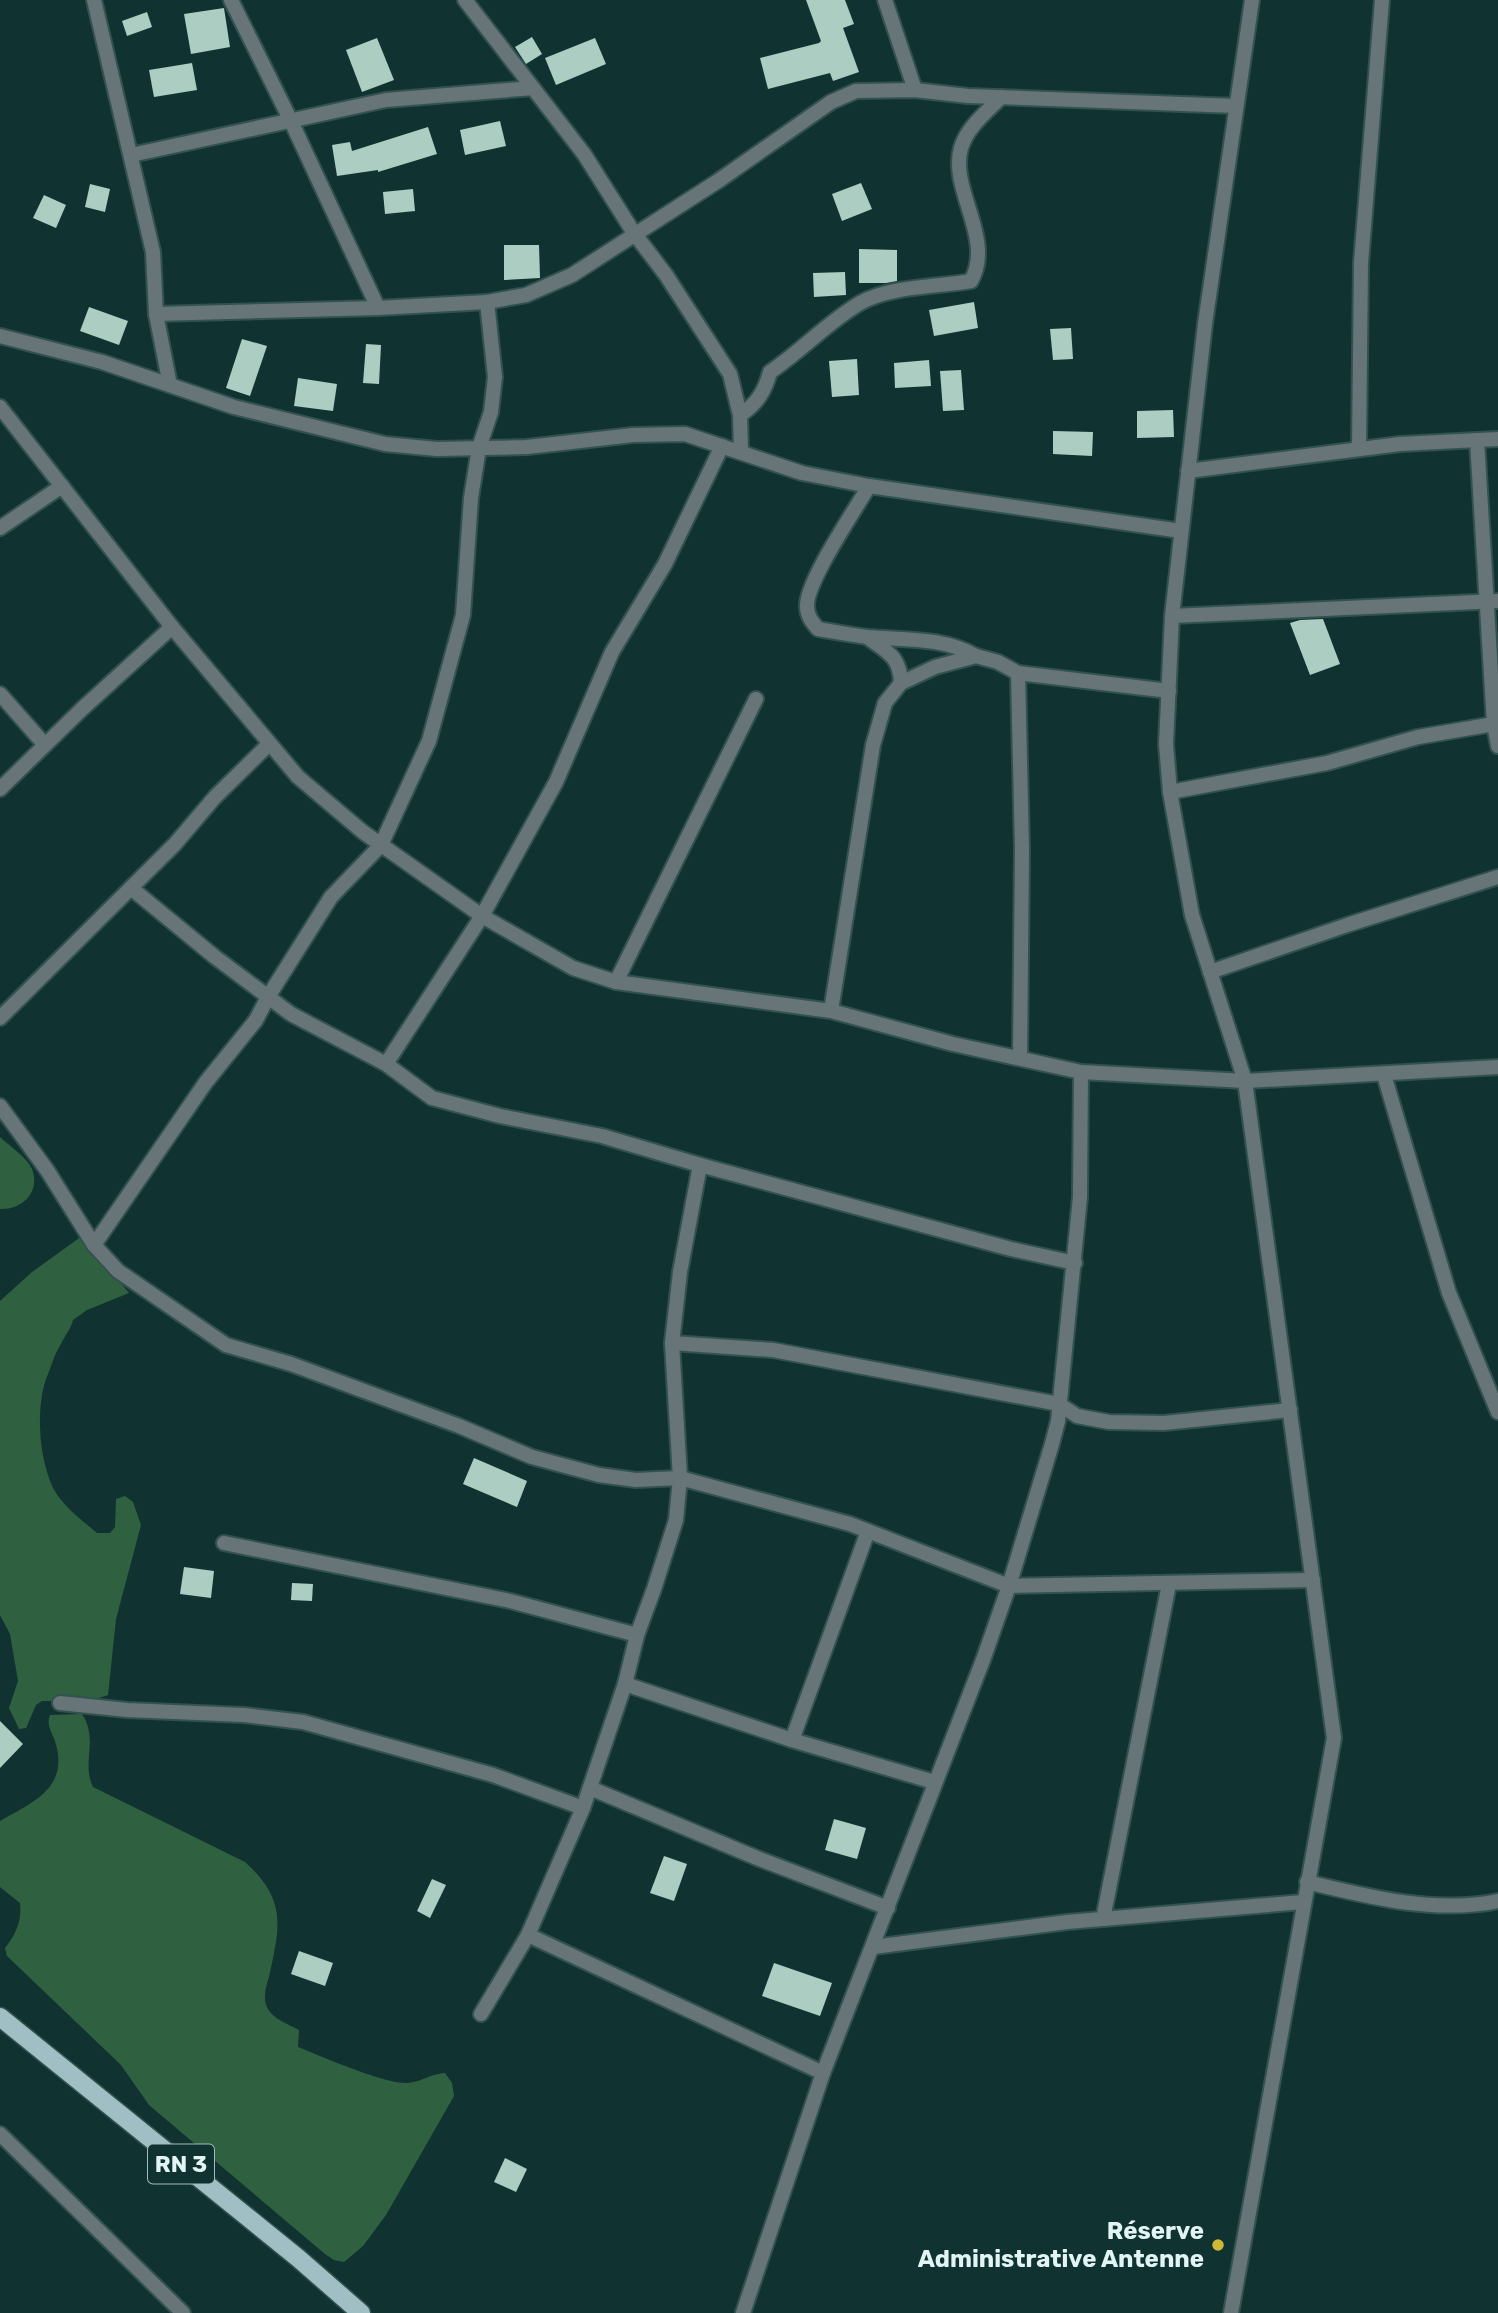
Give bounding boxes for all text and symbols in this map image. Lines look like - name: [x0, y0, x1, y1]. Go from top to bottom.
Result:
- road number: RN 3: [148, 2144, 214, 2184]
- place label: Réserve Administrative Antenne: [918, 2217, 1204, 2273]
- marker: Réserve Administrative Antenne: [1210, 2237, 1226, 2253]

